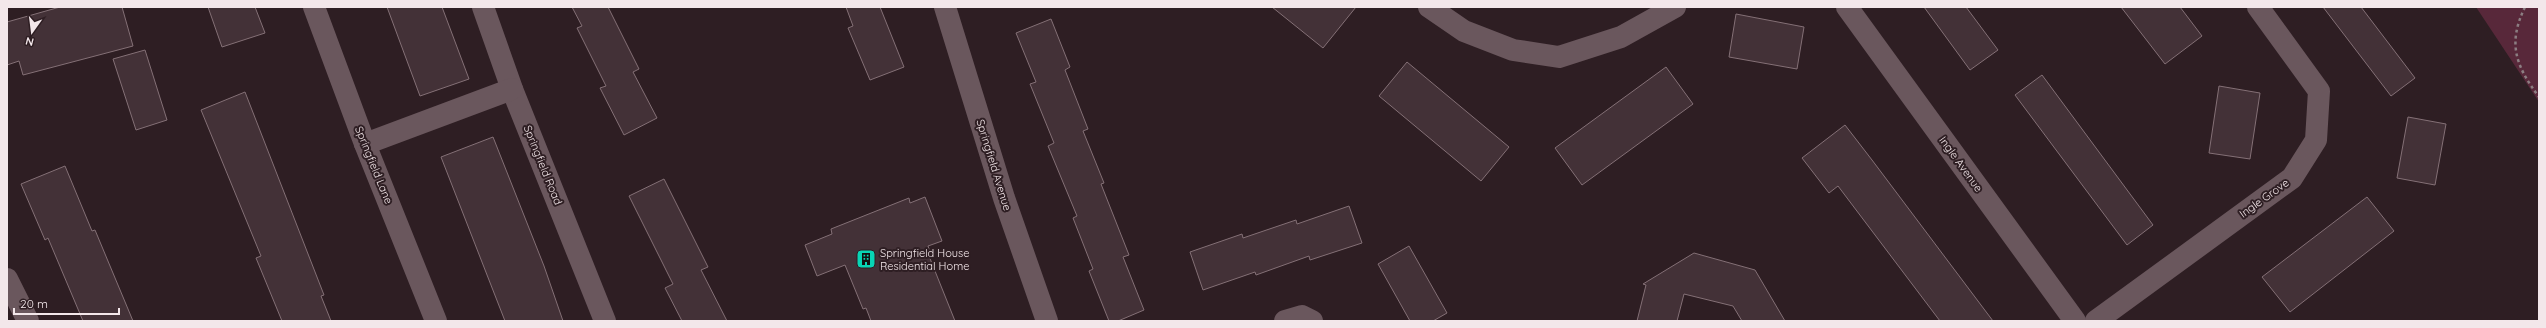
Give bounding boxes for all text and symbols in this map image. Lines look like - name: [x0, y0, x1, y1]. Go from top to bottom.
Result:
- north arrow: [12, 12, 52, 52]
- text: N: [24, 34, 35, 49]
- street label: Springfield Avenue: [973, 118, 1015, 212]
- street label: Springfield Road: [521, 123, 565, 207]
- street label: Springfield Lane: [352, 124, 396, 206]
- street label: Ingle Avenue: [1936, 133, 1986, 195]
- street label: Ingle Grove: [2236, 175, 2292, 221]
- place label: Springfield House Residential Home: [880, 246, 969, 273]
- building icon: Springfield House Residential Home: [855, 248, 877, 270]
- scale bar: [14, 290, 119, 316]
- text: 20 m: [20, 296, 48, 311]

